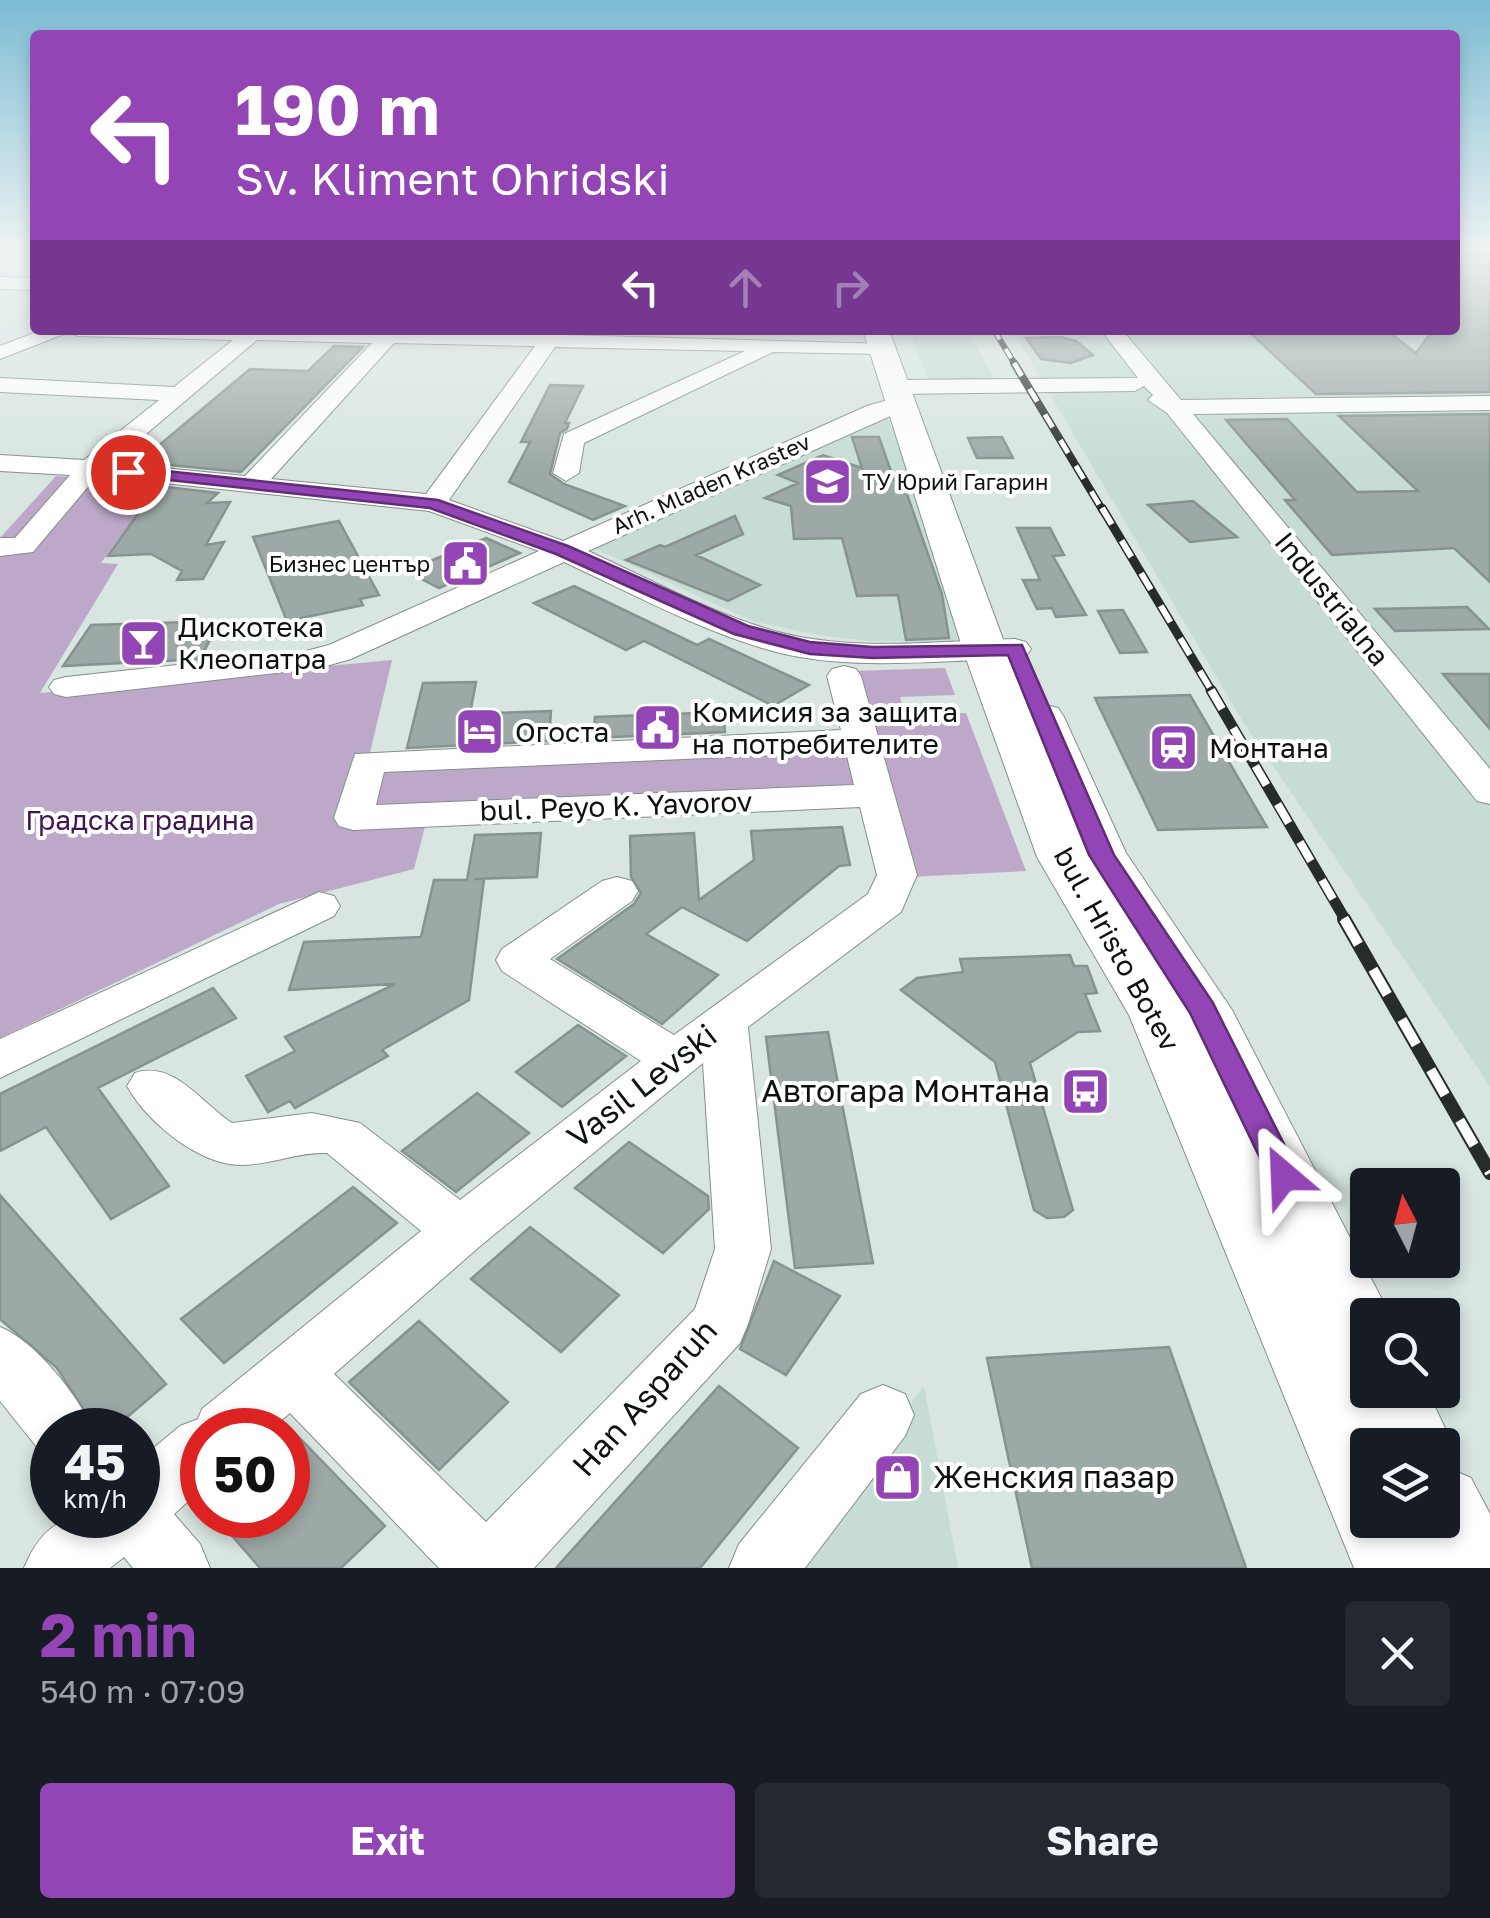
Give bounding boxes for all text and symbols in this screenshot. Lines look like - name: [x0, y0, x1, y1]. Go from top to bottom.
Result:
- text: 190 m: [235, 66, 440, 150]
- icon: left: [70, 70, 200, 200]
- text: Sv. Kliment Ohridski: [235, 151, 670, 205]
- icon: left: [613, 260, 668, 315]
- icon: ahead: [718, 260, 773, 315]
- icon: right: [823, 260, 878, 315]
- street label: Arh. Mladen Krastev: [608, 428, 814, 539]
- pin: [86, 430, 171, 515]
- icon: arrive: [101, 445, 156, 500]
- school or university icon: ТУ Юрий Гагарин: [801, 456, 853, 508]
- place label: ТУ Юрий Гагарин: [862, 468, 1048, 495]
- street label: Industrialna: [1268, 525, 1396, 672]
- public building icon: Бизнес център: [439, 538, 491, 590]
- place label: Бизнес център: [269, 550, 430, 577]
- place label: Дискотека Клеопатра: [178, 610, 327, 675]
- bar icon: Дискотека Клеопатра: [117, 617, 169, 669]
- place label: Комисия за защита на потребителите: [692, 695, 958, 760]
- public building icon: Комисия за защита на потребителите: [631, 702, 683, 754]
- hotel icon: Огоста: [454, 706, 506, 758]
- place label: Огоста: [515, 715, 609, 748]
- station icon: Монтана: [1148, 722, 1200, 774]
- place label: Монтана: [1209, 731, 1329, 764]
- street label: bul. Peyo K. Yavorov: [479, 784, 753, 827]
- park label: Градска градина: [25, 803, 255, 836]
- street label: bul. Hristo Botev: [1048, 841, 1187, 1057]
- street label: Vasil Levski: [559, 1015, 724, 1155]
- bus stop icon: Автогара Монтана: [1059, 1065, 1111, 1117]
- place label: Автогара Монтана: [761, 1071, 1050, 1109]
- position arrow: [1232, 1124, 1336, 1228]
- north arrow: [1350, 1168, 1460, 1278]
- map controls: [1350, 1168, 1460, 1538]
- button: search: [1350, 1298, 1460, 1408]
- street label: Han Asparuh: [564, 1311, 724, 1483]
- speed limit sign: 50: [180, 1408, 310, 1538]
- button: layers: [1350, 1428, 1460, 1538]
- text: 45: [64, 1431, 126, 1491]
- shop icon: Женския пазар: [872, 1451, 924, 1503]
- place label: Женския пазар: [933, 1457, 1175, 1495]
- text: km/h: [63, 1483, 127, 1514]
- text: 2 min: [40, 1598, 197, 1670]
- button: close: [1345, 1601, 1450, 1706]
- text: 540 m · 07:09: [40, 1672, 245, 1710]
- button: Exit: [40, 1783, 735, 1898]
- button: Share: [755, 1783, 1450, 1898]

